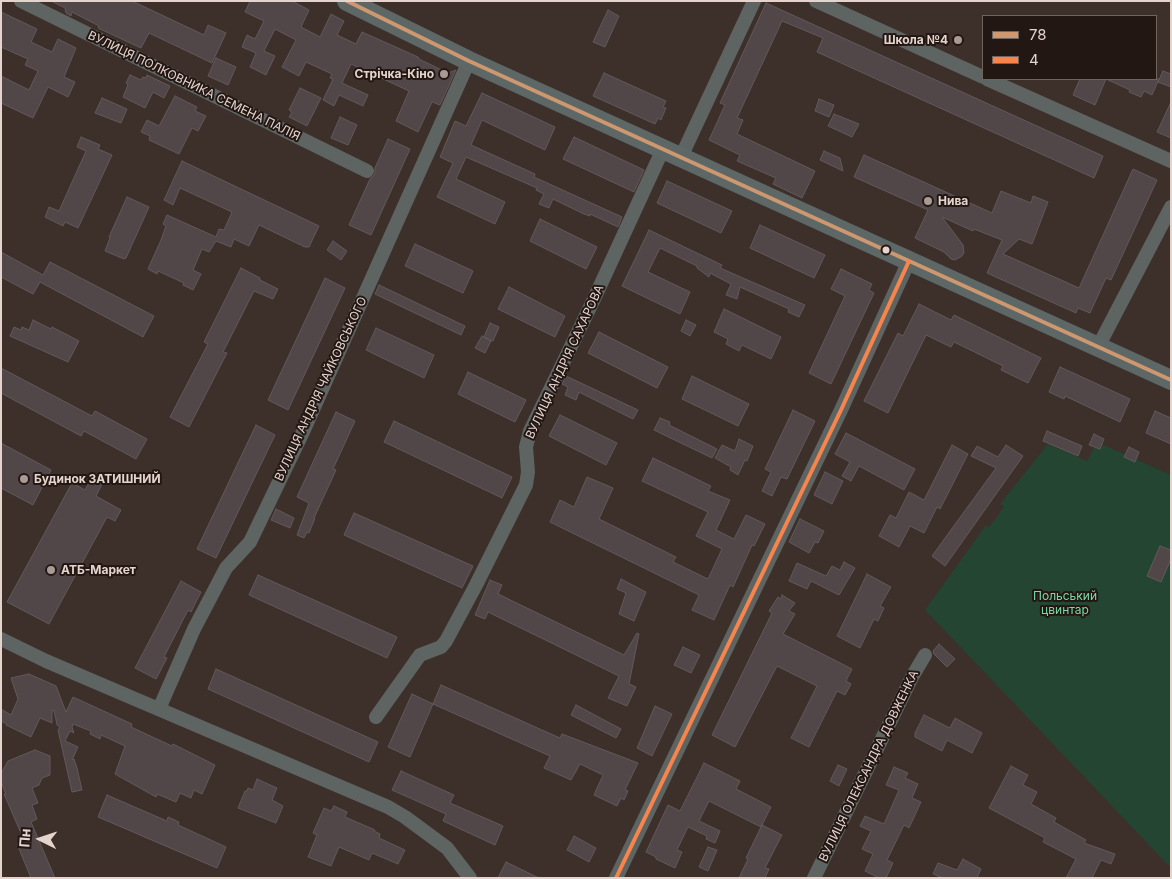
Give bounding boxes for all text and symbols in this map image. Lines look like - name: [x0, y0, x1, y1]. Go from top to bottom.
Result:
- legend: [982, 15, 1157, 80]
- text: 78: [1029, 25, 1047, 44]
- street label: ВУЛИЦЯ ПОЛКОВНИКА СЕМЕНА ПАЛІЯ: [86, 28, 302, 144]
- place label: Школа №4: [884, 33, 948, 47]
- marker: Школа №4: [952, 34, 964, 46]
- text: 4: [1029, 50, 1039, 69]
- place label: Стрічка-Кіно: [355, 67, 434, 81]
- marker: Стрічка-Кіно: [438, 68, 450, 80]
- place label: Нива: [938, 194, 968, 208]
- marker: Нива: [922, 195, 934, 207]
- unlabelled marker: [881, 245, 891, 255]
- street label: ВУЛИЦЯ АНДРІЯ САХАРОВА: [523, 283, 607, 441]
- street label: ВУЛИЦЯ АНДРІЯ ЧАЙКОВСЬКОГО: [272, 295, 370, 483]
- place label: Будинок ЗАТИШНИЙ: [34, 472, 161, 486]
- marker: Будинок ЗАТИШНИЙ: [18, 473, 30, 485]
- place label: АТБ-Маркет: [61, 563, 136, 577]
- marker: АТБ-Маркет: [45, 564, 57, 576]
- park label: Польський цвинтар: [1033, 589, 1097, 617]
- street label: ВУЛИЦЯ ОЛЕКСАНДРА ДОВЖЕНКА: [816, 668, 922, 864]
- north arrow: [15, 814, 65, 864]
- text: Пн: [15, 828, 34, 848]

